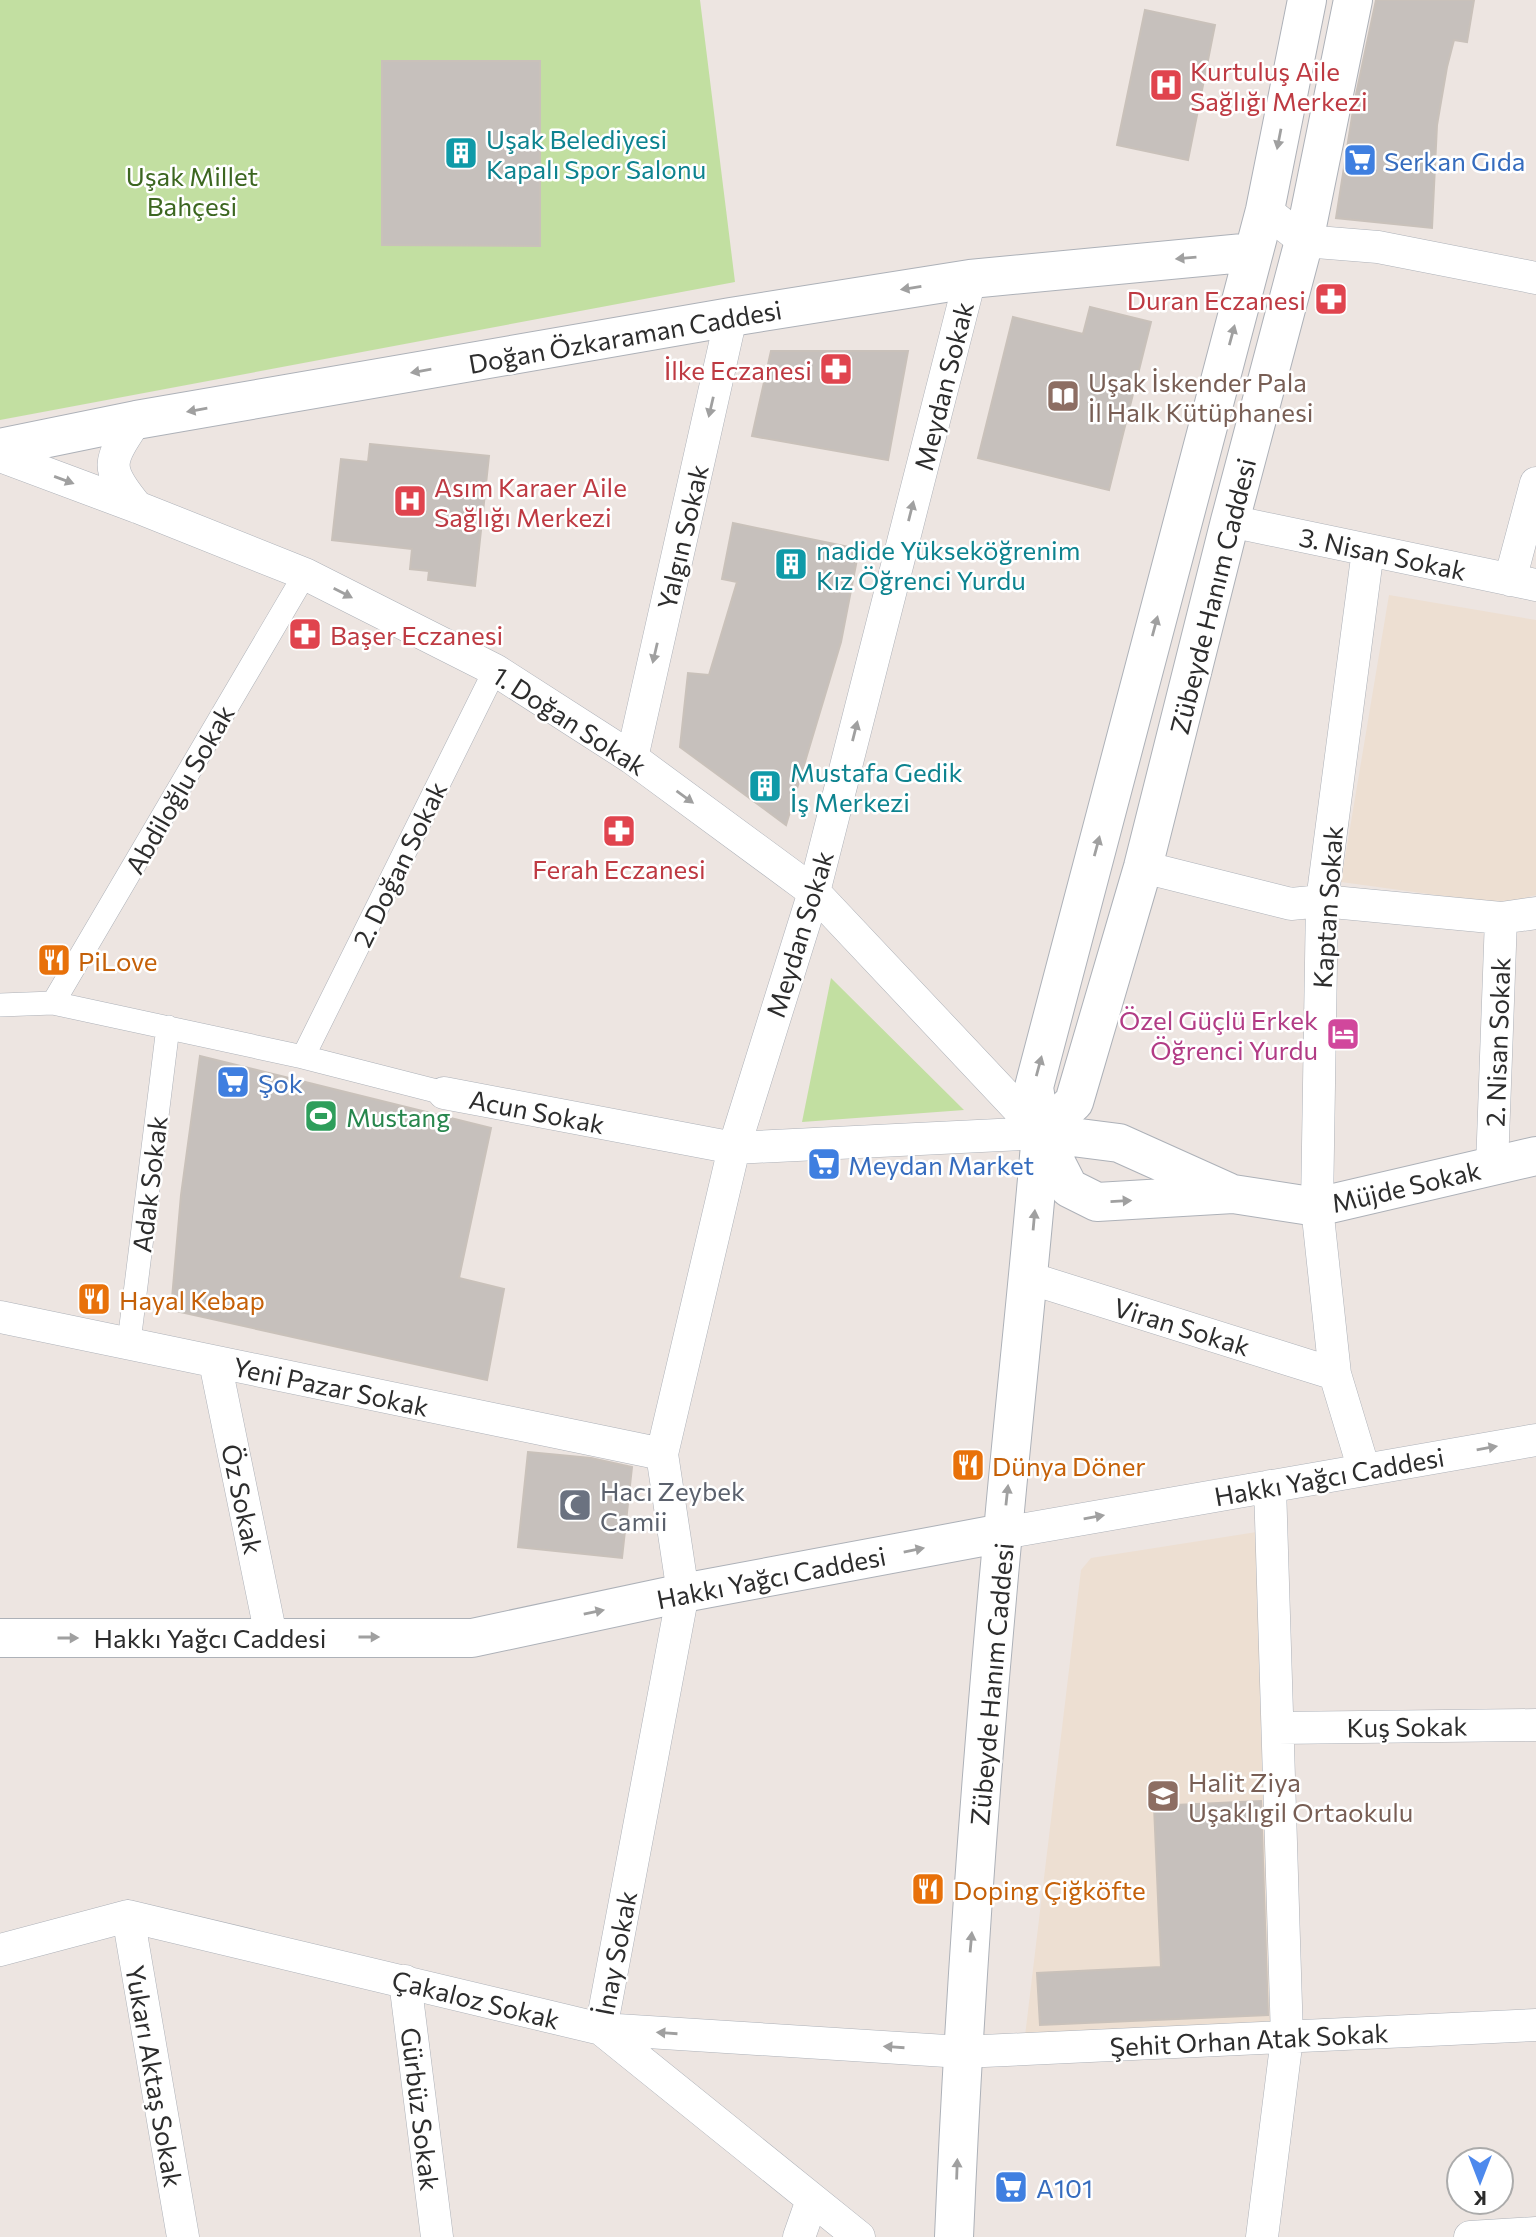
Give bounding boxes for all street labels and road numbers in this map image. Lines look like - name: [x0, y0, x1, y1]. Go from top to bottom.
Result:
- street label: Doğan Özkaraman Caddesi: [466, 293, 784, 379]
- street label: Meydan Sokak: [907, 299, 979, 473]
- street label: Zübeyde Hanım Caddesi: [1163, 455, 1261, 737]
- street label: Yalgın Sokak: [650, 462, 714, 612]
- street label: 3. Nisan Sokak: [1297, 520, 1469, 586]
- street label: 1. Doğan Sokak: [487, 659, 653, 781]
- street label: Abdiloğlu Sokak: [118, 699, 240, 879]
- street label: 2. Doğan Sokak: [346, 776, 452, 952]
- street label: Kaptan Sokak: [1306, 825, 1348, 989]
- street label: Meydan Sokak: [759, 847, 839, 1021]
- street label: 2. Nisan Sokak: [1479, 957, 1515, 1127]
- street label: Acun Sokak: [467, 1083, 607, 1139]
- street label: Adak Sokak: [125, 1114, 173, 1254]
- street label: Müjde Sokak: [1328, 1154, 1484, 1218]
- street label: Viran Sokak: [1110, 1291, 1254, 1361]
- street label: Yeni Pazar Sokak: [230, 1350, 432, 1422]
- street label: Öz Sokak: [216, 1441, 270, 1557]
- street label: Hakkı Yağcı Caddesi: [1212, 1441, 1446, 1511]
- street label: Hakkı Yağcı Caddesi: [654, 1540, 888, 1614]
- street label: Zübeyde Hanım Caddesi: [963, 1541, 1019, 1827]
- street label: Hakkı Yağcı Caddesi: [94, 1622, 326, 1653]
- street label: Kuş Sokak: [1346, 1709, 1468, 1743]
- street label: İnay Sokak: [588, 1888, 642, 2018]
- street label: Yukarı Aktaş Sokak: [120, 1962, 190, 2190]
- street label: Çakaloz Sokak: [389, 1963, 563, 2035]
- street label: Şehit Orhan Atak Sokak: [1109, 2016, 1389, 2062]
- street label: Gürbüz Sokak: [396, 2026, 446, 2192]

